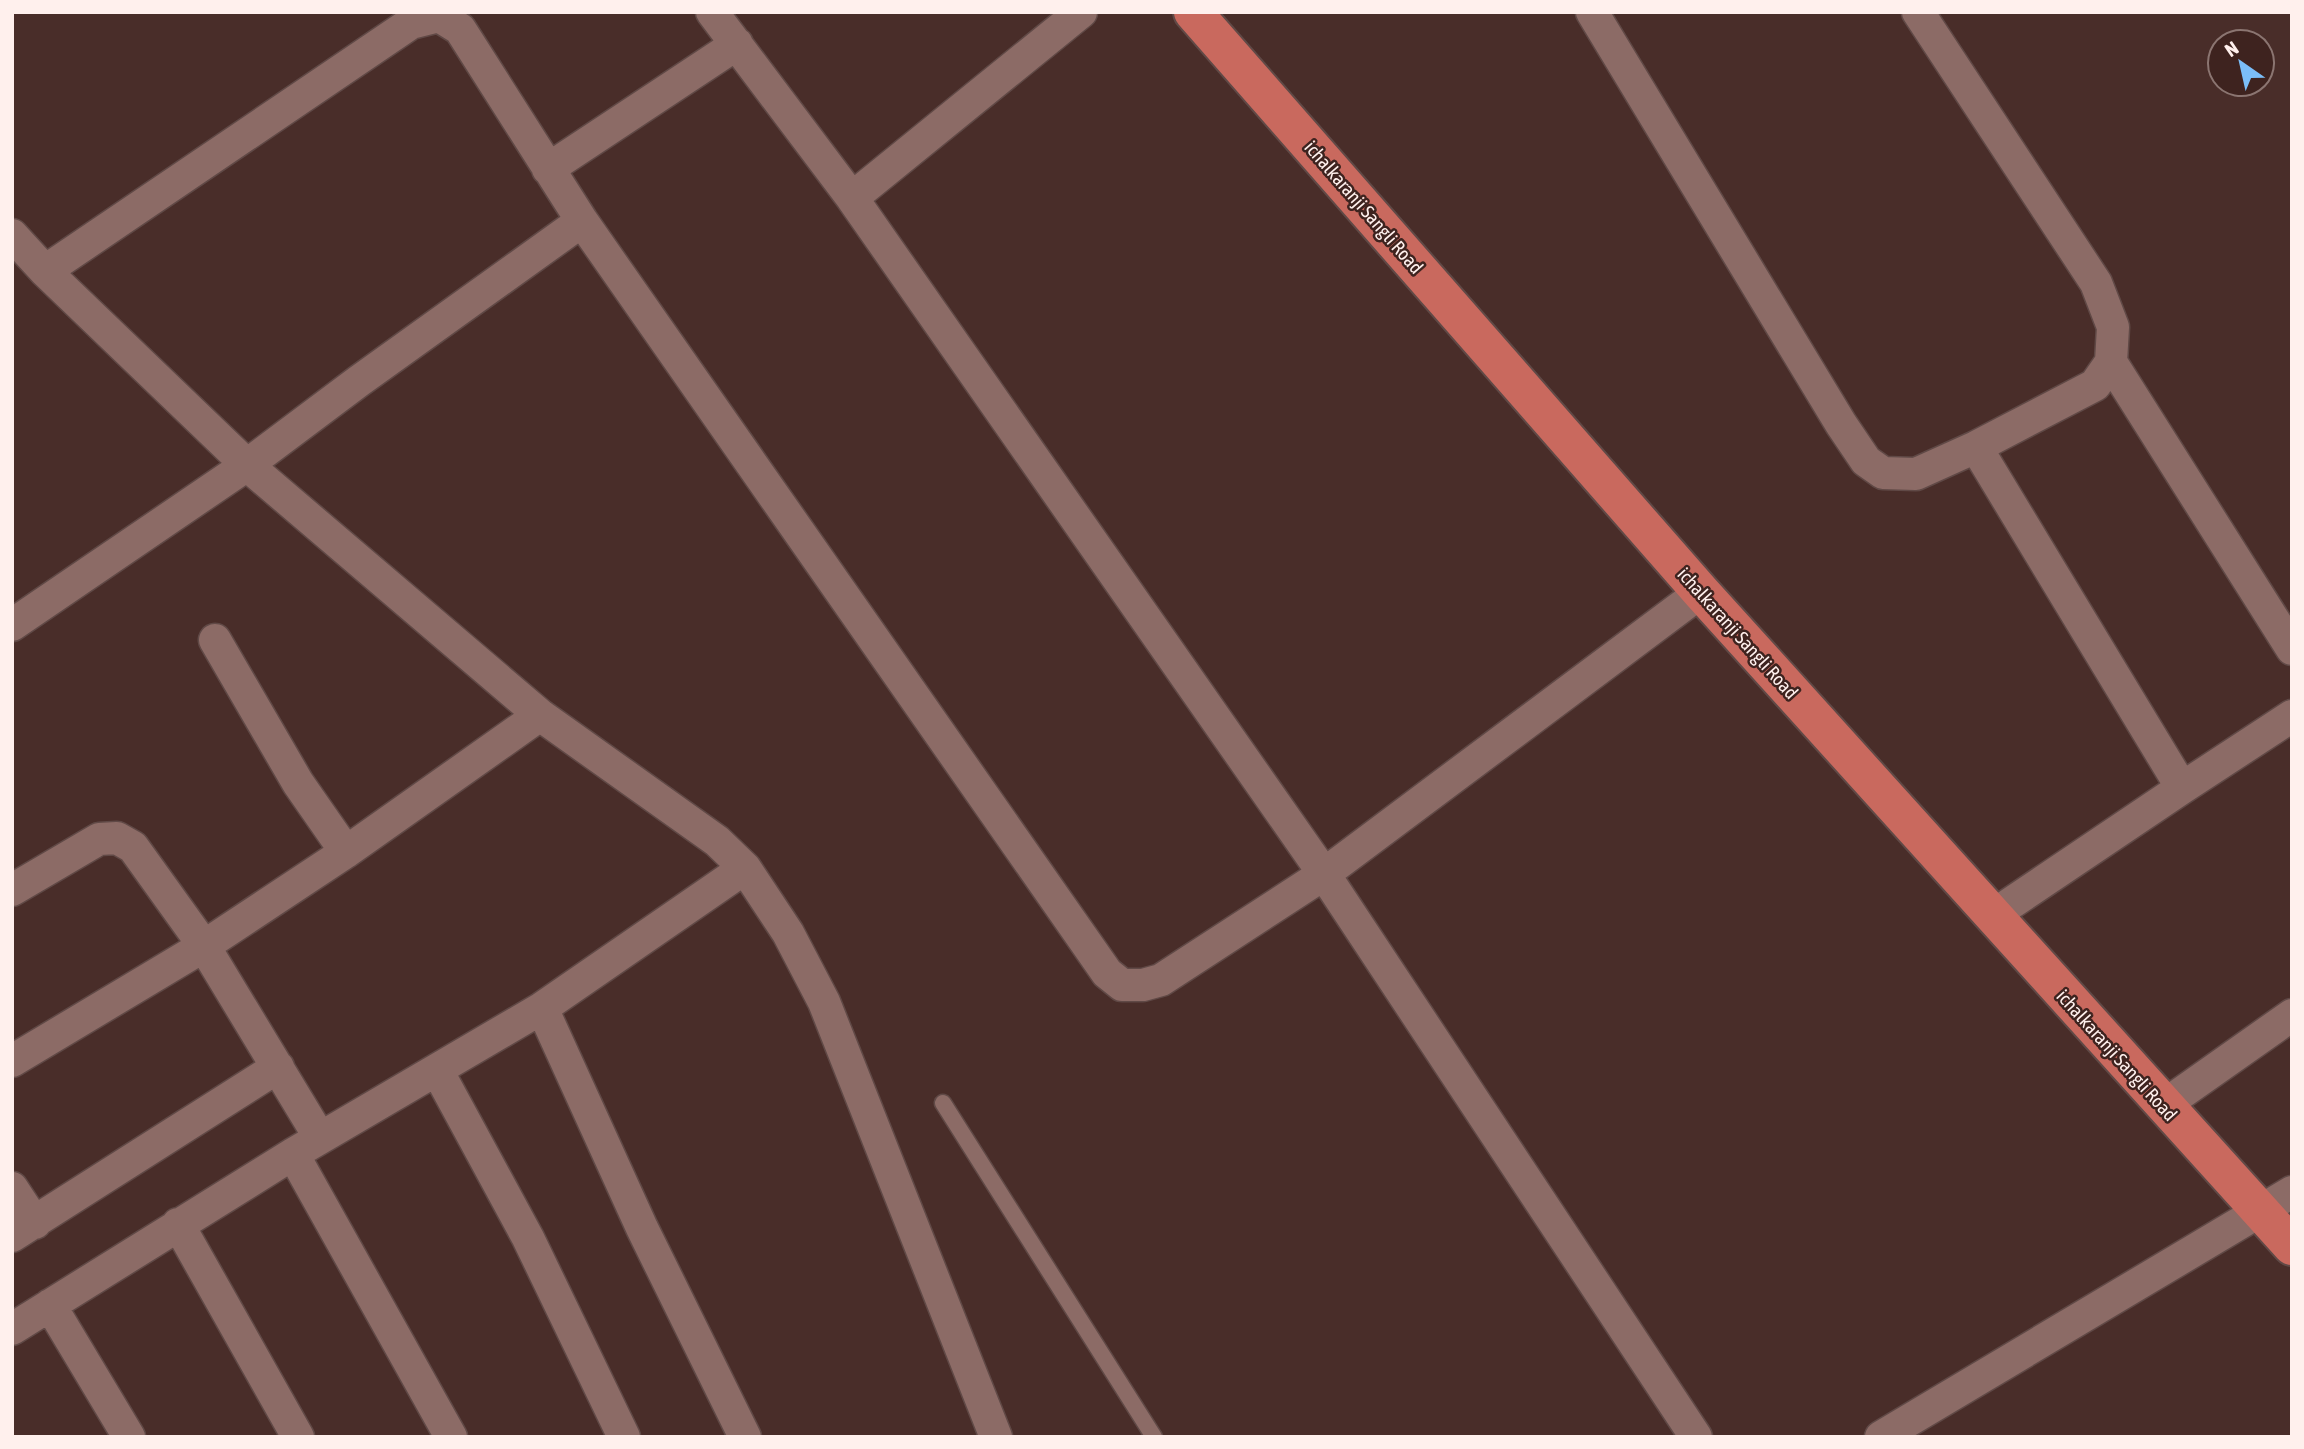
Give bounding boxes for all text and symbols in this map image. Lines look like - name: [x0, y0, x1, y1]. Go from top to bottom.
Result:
- north arrow: [2206, 28, 2276, 98]
- text: N: [2221, 37, 2242, 61]
- street label: ichalkaranji Sangli Road: [1300, 136, 1428, 278]
- street label: ichalkaranji Sangli Road: [1673, 563, 1803, 703]
- street label: ichalkaranji Sangli Road: [2052, 985, 2182, 1125]

